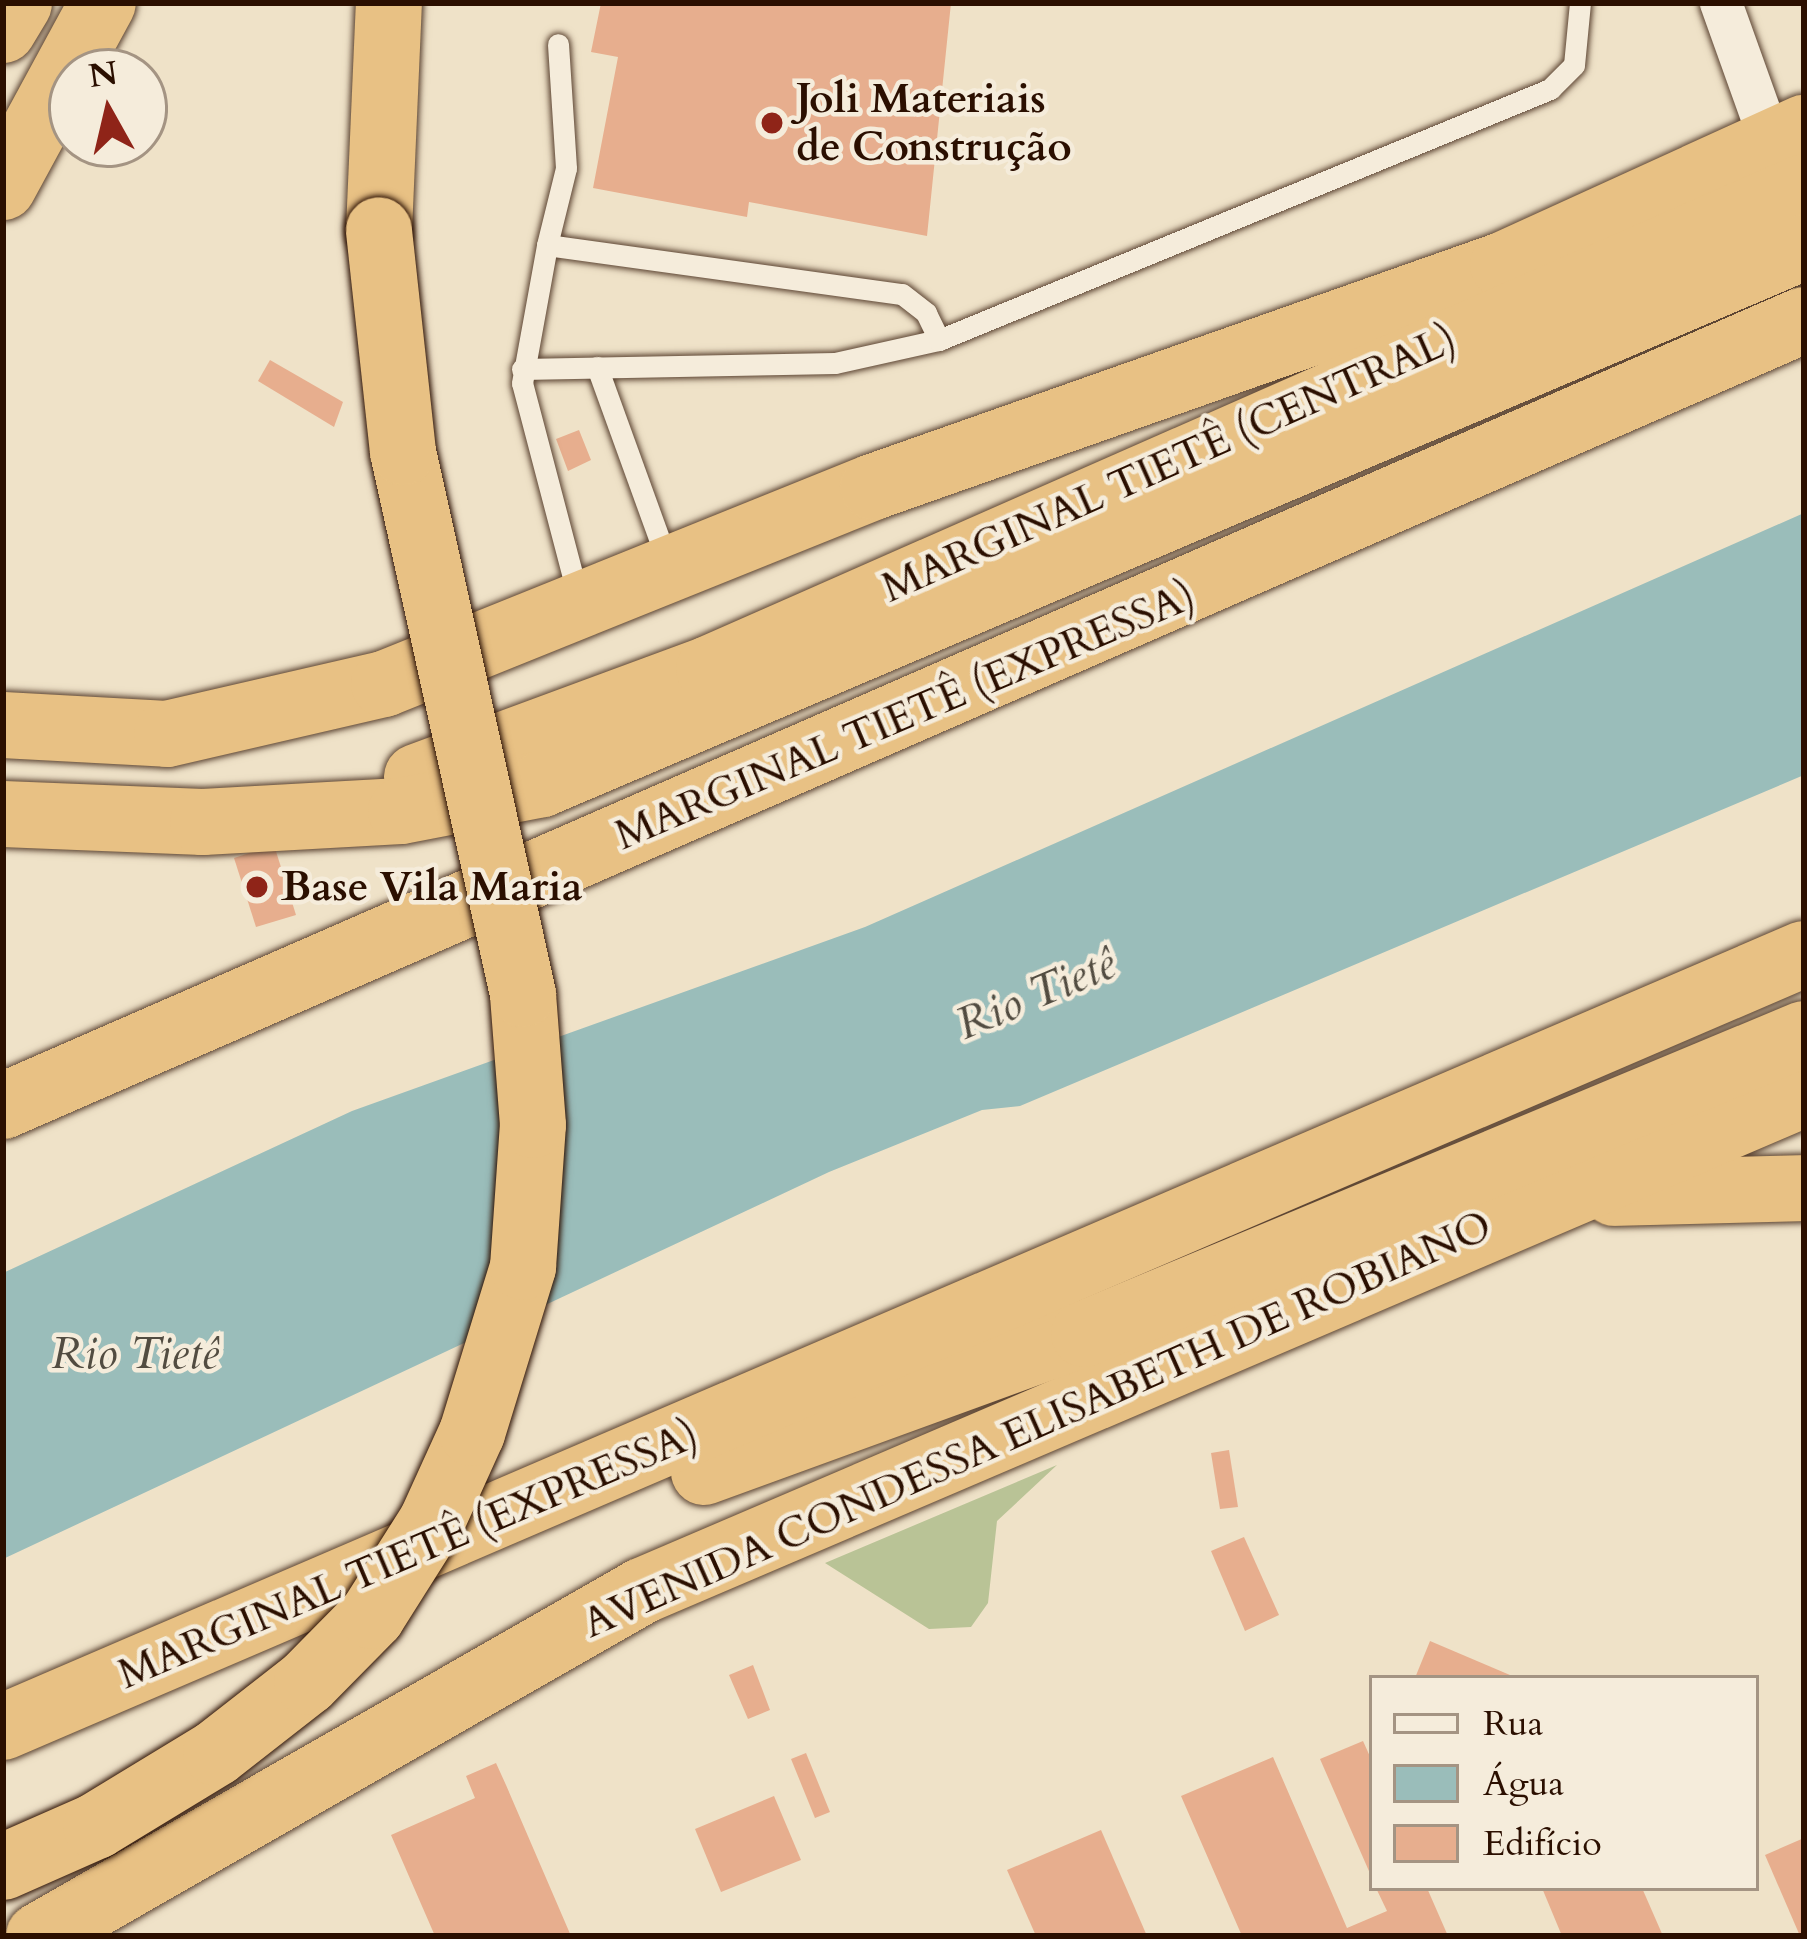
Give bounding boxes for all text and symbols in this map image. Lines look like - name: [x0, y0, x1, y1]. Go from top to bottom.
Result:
- north arrow: [48, 48, 168, 168]
- text: N: [86, 51, 121, 99]
- place label: Joli Materiais de Construção: [796, 74, 1072, 172]
- marker: Joli Materiais de Construção: [759, 110, 785, 136]
- street label: MARGINAL TIETÊ (CENTRAL): [874, 314, 1464, 614]
- street label: MARGINAL TIETÊ (EXPRESSA): [607, 571, 1203, 861]
- place label: Base Vila Maria: [281, 862, 583, 912]
- marker: Base Vila Maria: [244, 874, 270, 900]
- water label: Rio Tietê: [948, 936, 1124, 1052]
- street label: AVENIDA CONDESSA ELISABETH DE ROBIANO: [575, 1201, 1499, 1649]
- water label: Rio Tietê: [51, 1327, 219, 1381]
- street label: MARGINAL TIETÊ (EXPRESSA): [110, 1410, 706, 1700]
- legend: [1369, 1675, 1759, 1891]
- text: Rua: [1483, 1699, 1543, 1748]
- text: Água: [1483, 1759, 1564, 1808]
- text: Edifício: [1483, 1819, 1602, 1868]

